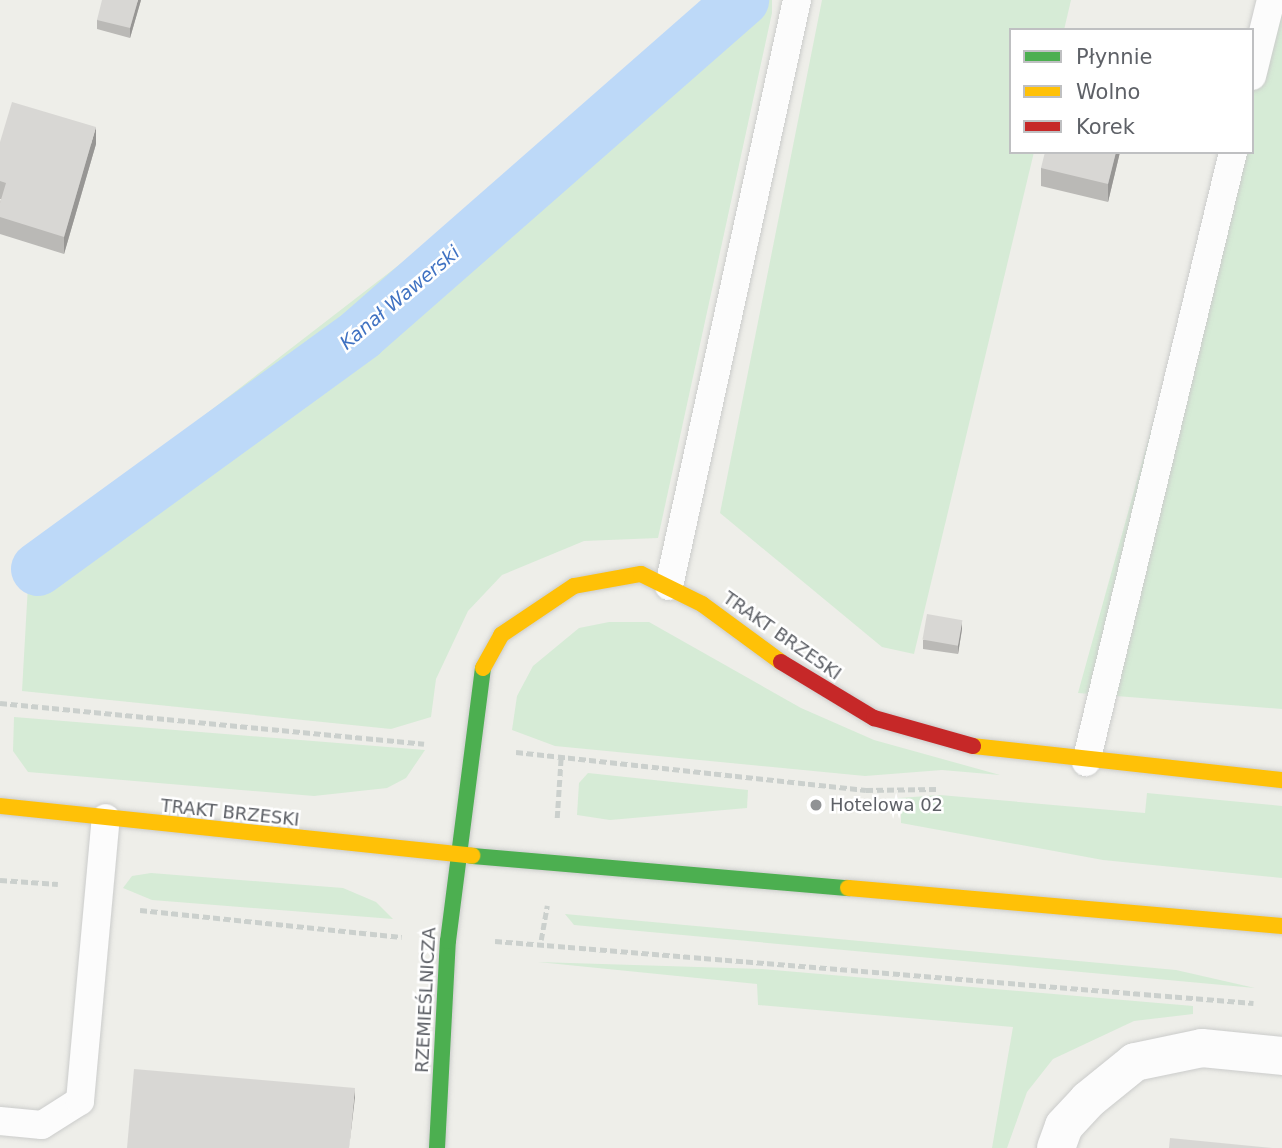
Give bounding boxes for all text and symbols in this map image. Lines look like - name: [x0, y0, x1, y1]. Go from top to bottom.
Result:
- legend: [1009, 28, 1254, 154]
- text: Płynnie: [1076, 45, 1152, 69]
- text: Wolno: [1076, 80, 1140, 104]
- text: Korek: [1076, 115, 1135, 139]
- water label: Kanał Wawerski: [336, 241, 464, 355]
- street label: TRAKT BRZESKI: [719, 587, 845, 685]
- place label: Hotelowa 02: [830, 794, 943, 816]
- street label: TRAKT BRZESKI: [160, 795, 300, 831]
- marker: Hotelowa 02: [808, 797, 824, 813]
- street label: RZEMIEŚLNICZA: [411, 927, 441, 1073]

